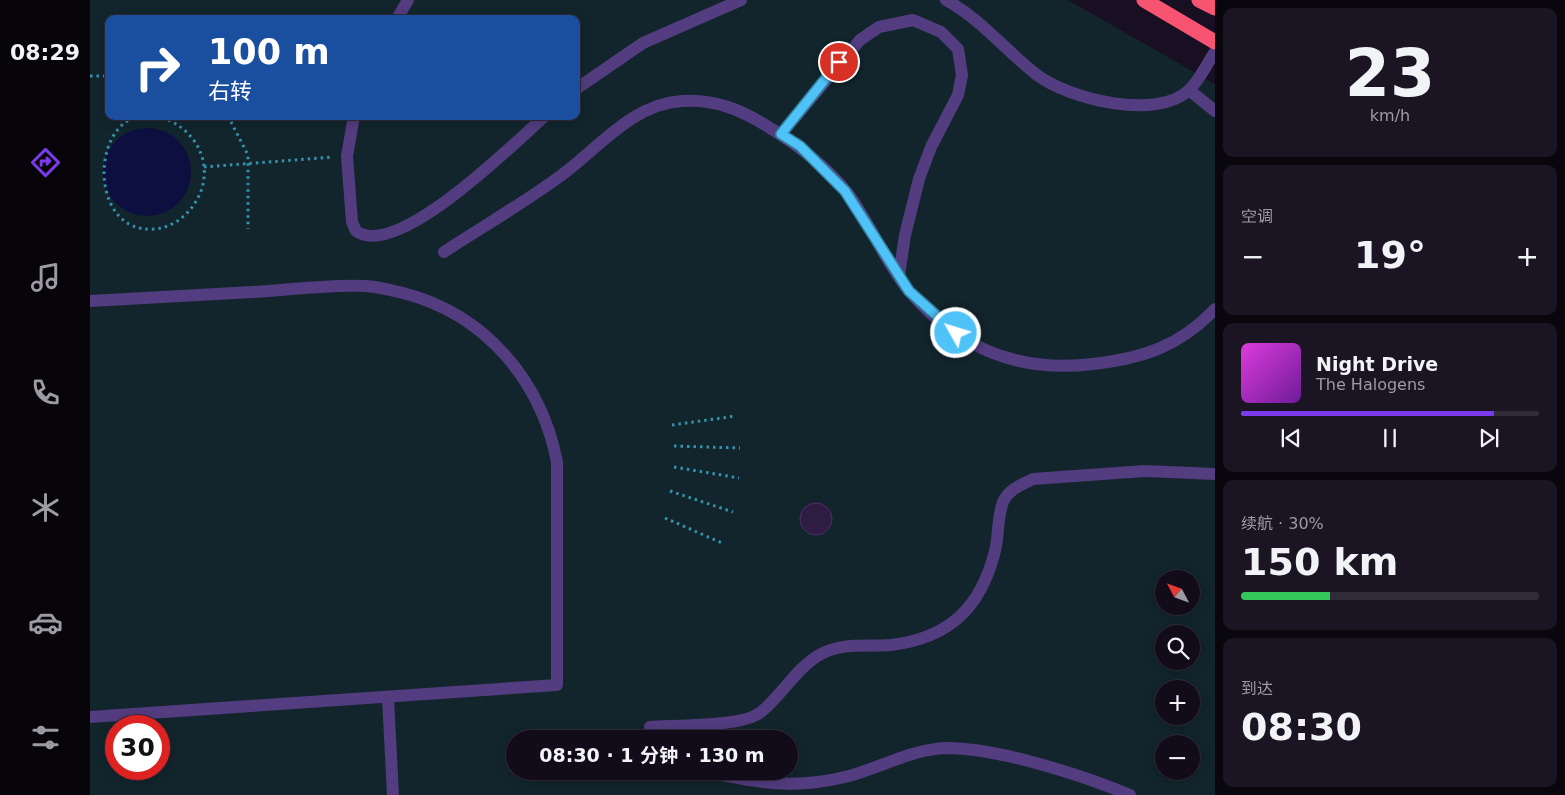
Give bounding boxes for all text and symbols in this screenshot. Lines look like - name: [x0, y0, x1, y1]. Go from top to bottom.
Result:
- text: 100 m: [208, 32, 330, 72]
- icon: right: [125, 35, 190, 100]
- text: 23: [1345, 36, 1435, 111]
- text: 08:29: [10, 40, 80, 65]
- pin: [818, 41, 860, 83]
- icon: arrive: [825, 48, 853, 76]
- text: 右转: [208, 79, 252, 104]
- text: km/h: [1370, 106, 1410, 125]
- icon: directions: [28, 145, 63, 180]
- text: 空调: [1241, 207, 1273, 226]
- text: 19°: [1354, 233, 1426, 277]
- text: −: [1241, 240, 1264, 273]
- text: +: [1516, 240, 1539, 273]
- icon: music: [28, 260, 63, 295]
- position arrow: [929, 306, 981, 358]
- text: Night Drive: [1316, 353, 1438, 375]
- icon: phone: [28, 375, 63, 410]
- text: The Halogens: [1316, 375, 1425, 394]
- icon: previous: [1277, 424, 1305, 452]
- icon: pause: [1376, 424, 1404, 452]
- icon: next: [1475, 424, 1503, 452]
- icon: climate: [28, 490, 63, 525]
- text: 续航 · 30%: [1241, 514, 1324, 533]
- text: 150 km: [1241, 540, 1398, 584]
- north arrow: [1155, 570, 1200, 615]
- map controls: [1155, 570, 1200, 780]
- icon: car: [28, 605, 63, 640]
- button: search: [1155, 625, 1200, 670]
- text: 到达: [1241, 679, 1273, 698]
- button: +: [1155, 680, 1200, 725]
- text: 08:30: [1241, 705, 1362, 749]
- speed limit sign: 30: [105, 715, 170, 780]
- icon: filters: [28, 720, 63, 755]
- button: −: [1155, 735, 1200, 780]
- text: 08:30 · 1 分钟 · 130 m: [539, 744, 765, 766]

